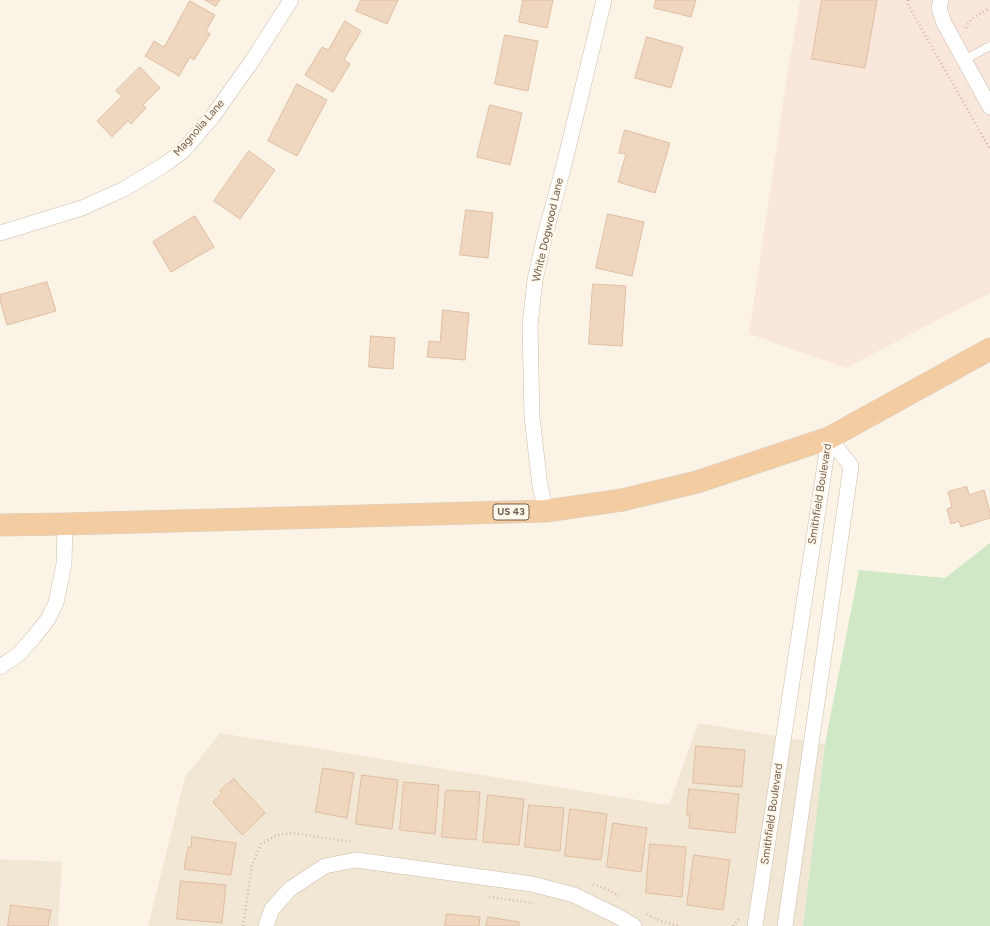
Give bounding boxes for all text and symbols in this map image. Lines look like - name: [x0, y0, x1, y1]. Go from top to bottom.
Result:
- street label: Magnolia Lane: [171, 97, 227, 159]
- street label: White Dogwood Lane: [530, 177, 566, 283]
- street label: Smithfield Boulevard: [805, 443, 835, 545]
- road number: US 43: [493, 504, 529, 520]
- street label: Smithfield Boulevard: [758, 763, 786, 865]

